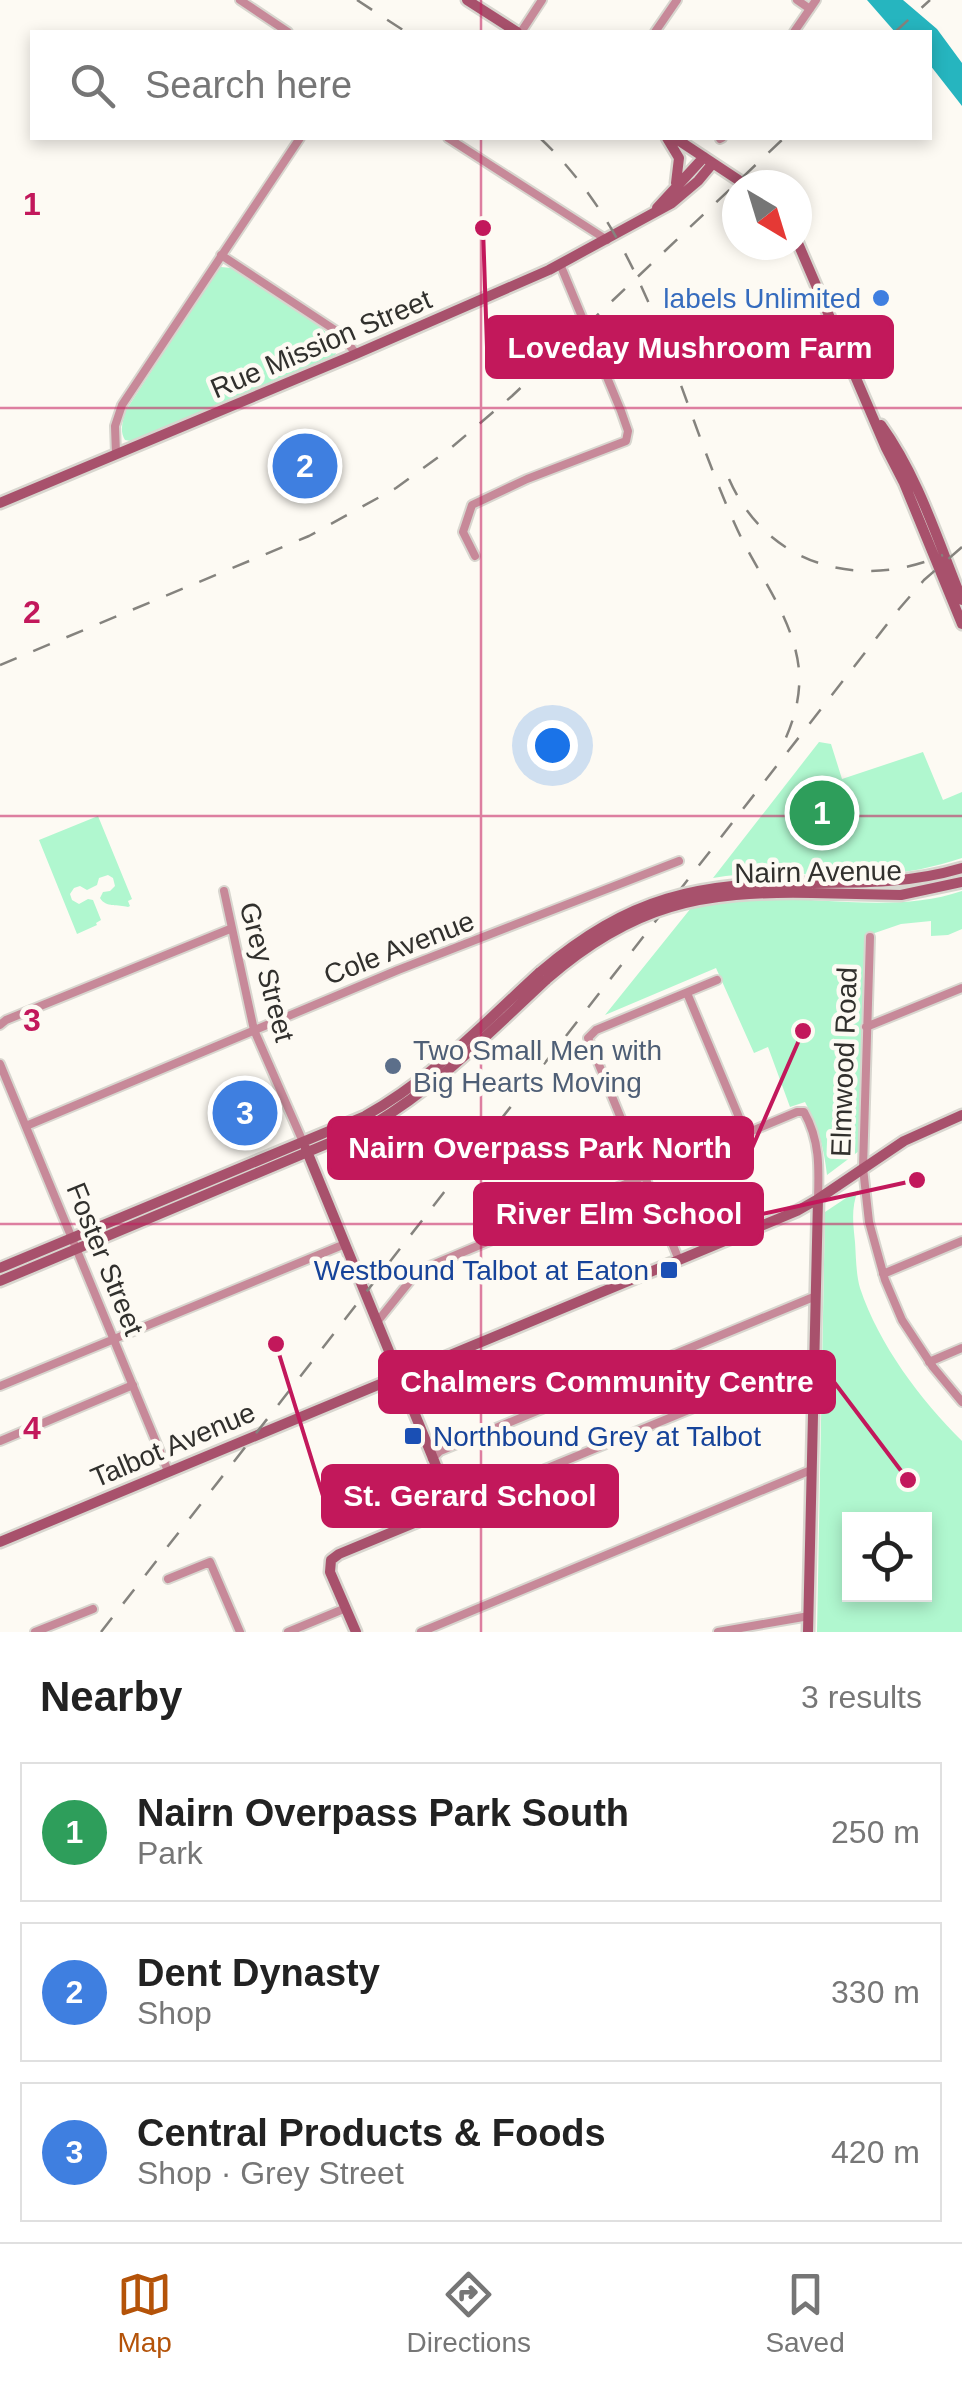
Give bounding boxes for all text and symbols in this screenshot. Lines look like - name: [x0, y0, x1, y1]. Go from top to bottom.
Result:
- search box: [30, 30, 932, 140]
- icon: search: [65, 58, 120, 113]
- text: Search here: [145, 64, 352, 106]
- north arrow: [722, 170, 812, 260]
- text: 1: [23, 186, 41, 222]
- street label: Rue Mission Street: [206, 283, 436, 404]
- place label: labels Unlimited: [663, 283, 861, 314]
- marker: labels Unlimited: [870, 287, 892, 309]
- callout: Loveday Mushroom Farm: [487, 317, 892, 377]
- text: Loveday Mushroom Farm: [507, 331, 873, 364]
- pin: 2: [272, 428, 338, 504]
- text: 2: [23, 594, 41, 630]
- your location: [527, 720, 578, 771]
- pin: 1: [790, 776, 854, 850]
- street label: Nairn Avenue: [734, 855, 902, 889]
- street label: Grey Street: [234, 899, 301, 1045]
- street label: Cole Avenue: [320, 905, 478, 991]
- street label: Elmwood Road: [825, 967, 863, 1157]
- text: 3: [23, 1002, 41, 1038]
- place label: Two Small Men with Big Hearts Moving: [413, 1035, 662, 1098]
- marker: Two Small Men with Big Hearts Moving: [382, 1055, 404, 1077]
- pin: 3: [212, 1076, 278, 1150]
- callout: Nairn Overpass Park North: [329, 1118, 752, 1178]
- text: Nairn Overpass Park North: [348, 1131, 732, 1164]
- street label: Foster Street: [60, 1178, 150, 1340]
- callout: River Elm School: [475, 1184, 762, 1244]
- text: River Elm School: [496, 1197, 742, 1230]
- place label: Westbound Talbot at Eaton: [314, 1255, 649, 1286]
- marker: Westbound Talbot at Eaton: [658, 1259, 680, 1281]
- callout: Chalmers Community Centre: [380, 1352, 834, 1412]
- text: Chalmers Community Centre: [400, 1365, 814, 1398]
- street label: Talbot Avenue: [86, 1396, 260, 1494]
- text: 4: [23, 1410, 41, 1446]
- place label: Northbound Grey at Talbot: [433, 1421, 761, 1452]
- marker: Northbound Grey at Talbot: [402, 1425, 424, 1447]
- callout: St. Gerard School: [323, 1466, 617, 1526]
- text: St. Gerard School: [343, 1479, 597, 1512]
- map controls: [842, 1512, 932, 1602]
- button: locate: [842, 1512, 932, 1602]
- text: Nearby: [40, 1673, 182, 1720]
- text: 3 results: [801, 1679, 922, 1715]
- text: Nairn Overpass Park South: [137, 1792, 629, 1834]
- text: 1: [66, 1814, 83, 1850]
- text: 250 m: [831, 1814, 920, 1850]
- text: Park: [137, 1835, 203, 1871]
- text: Dent Dynasty: [137, 1952, 380, 1994]
- text: 2: [66, 1974, 83, 2010]
- text: 330 m: [831, 1974, 920, 2010]
- text: Shop: [137, 1995, 212, 2031]
- text: Central Products & Foods: [137, 2112, 606, 2154]
- text: 3: [66, 2134, 83, 2170]
- text: 420 m: [831, 2134, 920, 2170]
- text: Shop · Grey Street: [137, 2155, 404, 2191]
- tab: Map: [117, 2267, 172, 2359]
- tab: Directions: [407, 2267, 531, 2359]
- tab: Saved: [765, 2267, 845, 2359]

